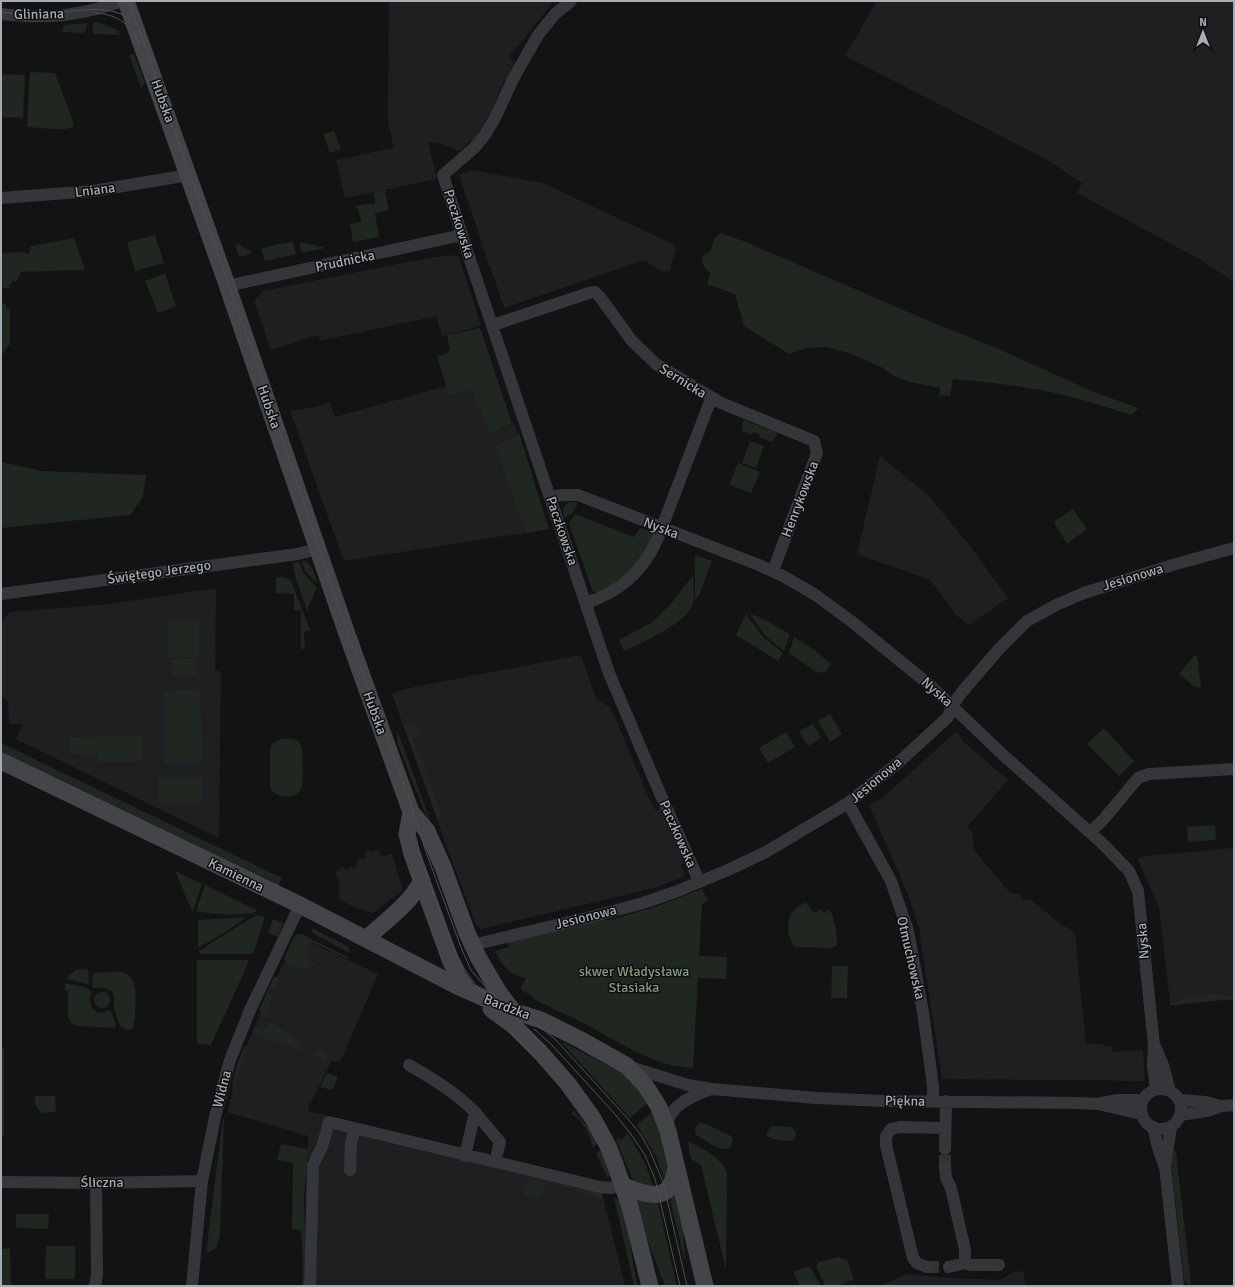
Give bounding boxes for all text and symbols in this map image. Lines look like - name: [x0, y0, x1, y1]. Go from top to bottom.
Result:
- street label: Gliniana: [14, 5, 64, 23]
- north arrow: [1183, 12, 1223, 52]
- text: N: [1199, 16, 1207, 29]
- street label: Hubska: [147, 77, 179, 125]
- street label: Lniana: [74, 179, 116, 201]
- street label: Paczkowska: [440, 187, 478, 261]
- street label: Prudnicka: [314, 246, 376, 276]
- street label: Sernicka: [656, 360, 710, 402]
- street label: Hubska: [254, 383, 284, 431]
- street label: Henrykowska: [778, 458, 822, 540]
- street label: Paczkowska: [542, 494, 582, 568]
- street label: Nyska: [641, 514, 681, 542]
- street label: Świętego Jerzego: [106, 556, 212, 588]
- street label: Jesionowa: [1101, 560, 1165, 594]
- street label: Nyska: [918, 674, 956, 710]
- street label: Hubska: [359, 689, 391, 737]
- street label: Jesionowa: [847, 753, 905, 807]
- street label: Paczkowska: [656, 798, 700, 870]
- street label: Kamienna: [205, 854, 267, 896]
- street label: Jesionowa: [554, 901, 618, 933]
- street label: Otmuchowska: [893, 915, 929, 1001]
- street label: Nyska: [1133, 922, 1153, 960]
- park label: skwer Władysława Stasiaka: [579, 963, 689, 996]
- street label: Bardzka: [481, 990, 533, 1024]
- street label: Widna: [209, 1069, 235, 1109]
- street label: Piękna: [885, 1092, 925, 1110]
- street label: Śliczna: [80, 1174, 124, 1191]

